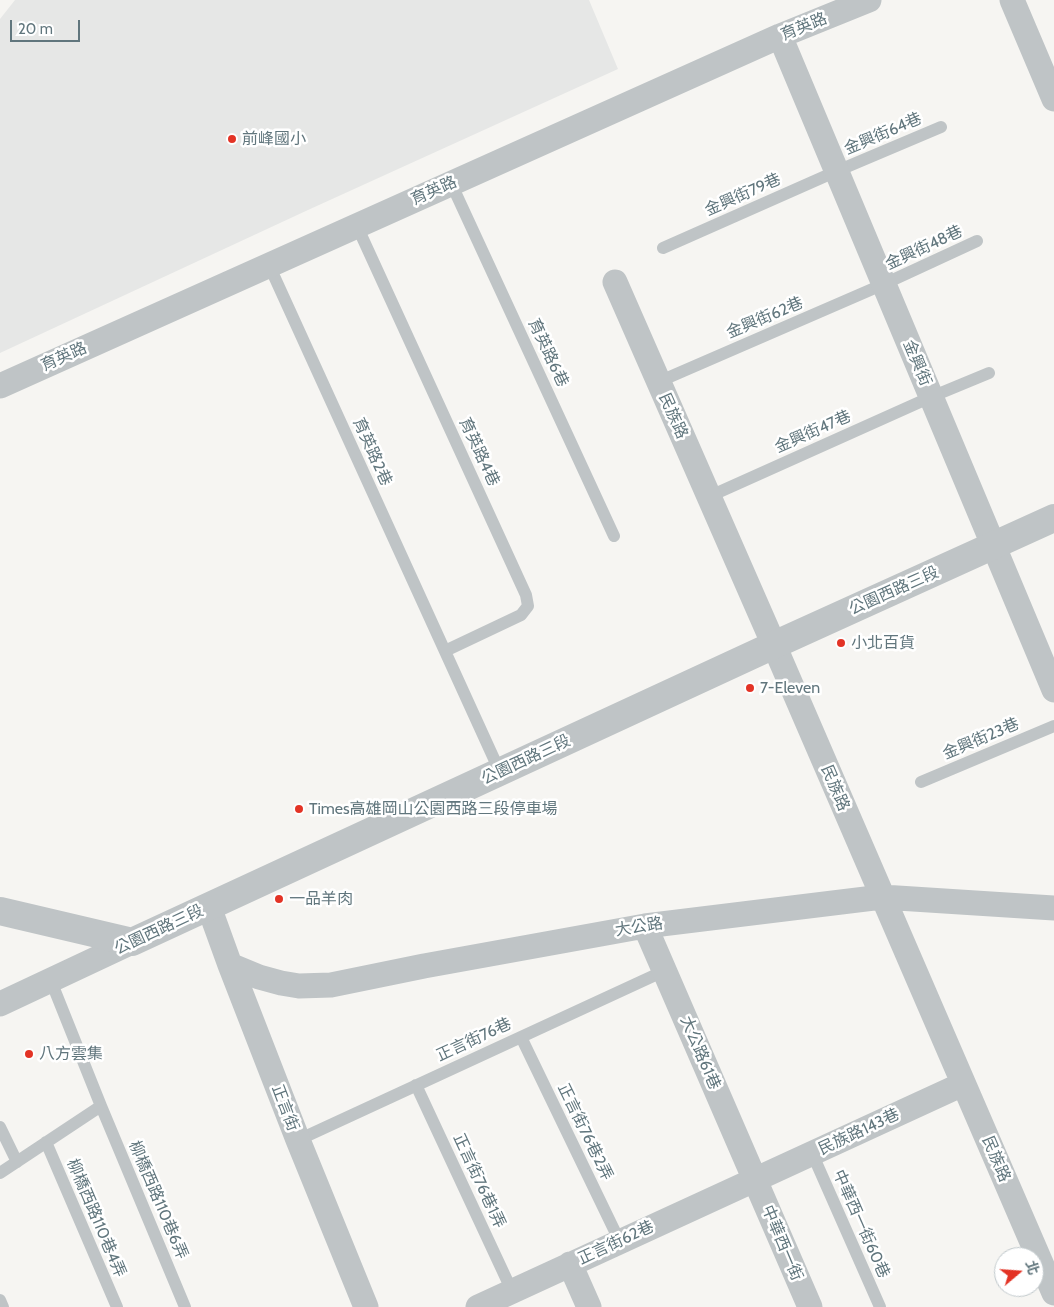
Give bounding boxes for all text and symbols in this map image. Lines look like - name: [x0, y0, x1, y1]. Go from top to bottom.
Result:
- street label: 育英路: [778, 9, 830, 45]
- scale bar: [12, 10, 82, 42]
- text: 20 m: [18, 20, 53, 38]
- street label: 金興街64巷: [841, 109, 925, 159]
- place label: 前峰國小: [242, 129, 306, 149]
- marker: 前峰國小: [226, 133, 238, 145]
- street label: 金興街79巷: [702, 170, 784, 220]
- street label: 育英路: [408, 172, 460, 210]
- street label: 金興街48巷: [882, 222, 966, 274]
- street label: 金興街62巷: [724, 293, 806, 343]
- street label: 育英路6巷: [524, 316, 572, 390]
- street label: 金興街: [899, 337, 935, 389]
- street label: 育英路: [38, 338, 90, 376]
- street label: 民族路: [654, 390, 692, 442]
- street label: 金興街47巷: [772, 407, 854, 457]
- street label: 育英路2巷: [349, 415, 395, 489]
- street label: 育英路4巷: [455, 415, 503, 489]
- street label: 公園西路三段: [846, 563, 942, 619]
- place label: 小北百貨: [851, 633, 915, 653]
- marker: 小北百貨: [835, 637, 847, 649]
- place label: 7-Eleven: [760, 678, 820, 698]
- marker: 7-Eleven: [744, 682, 756, 694]
- street label: 金興街23巷: [940, 714, 1022, 764]
- street label: 公園西路三段: [478, 731, 574, 789]
- street label: 民族路: [817, 762, 853, 814]
- place label: Times高雄岡山公園西路三段停車場: [309, 799, 558, 819]
- marker: Times高雄岡山公園西路三段停車場: [293, 803, 305, 815]
- place label: 一品羊肉: [289, 889, 353, 909]
- marker: 一品羊肉: [273, 893, 285, 905]
- street label: 公園西路三段: [111, 901, 207, 959]
- street label: 大公路: [614, 914, 664, 940]
- street label: 大公路61巷: [676, 1013, 724, 1093]
- street label: 正言街76巷: [433, 1014, 515, 1066]
- place label: 八方雲集: [39, 1044, 103, 1064]
- marker: 八方雲集: [23, 1048, 35, 1060]
- street label: 正言街76巷2弄: [553, 1081, 617, 1183]
- street label: 正言街: [267, 1082, 303, 1134]
- street label: 民族路143巷: [815, 1105, 903, 1159]
- street label: 正言街76巷1弄: [449, 1131, 509, 1231]
- street label: 民族路: [978, 1133, 1014, 1185]
- street label: 柳橋西路110巷6弄: [124, 1138, 192, 1262]
- street label: 柳橋西路110巷4弄: [62, 1156, 130, 1280]
- street label: 中華西一街60巷: [829, 1167, 893, 1281]
- street label: 中華西一街: [758, 1202, 806, 1284]
- street label: 正言街62巷: [575, 1217, 657, 1269]
- north arrow: [994, 1247, 1044, 1297]
- text: 北: [1022, 1258, 1043, 1277]

